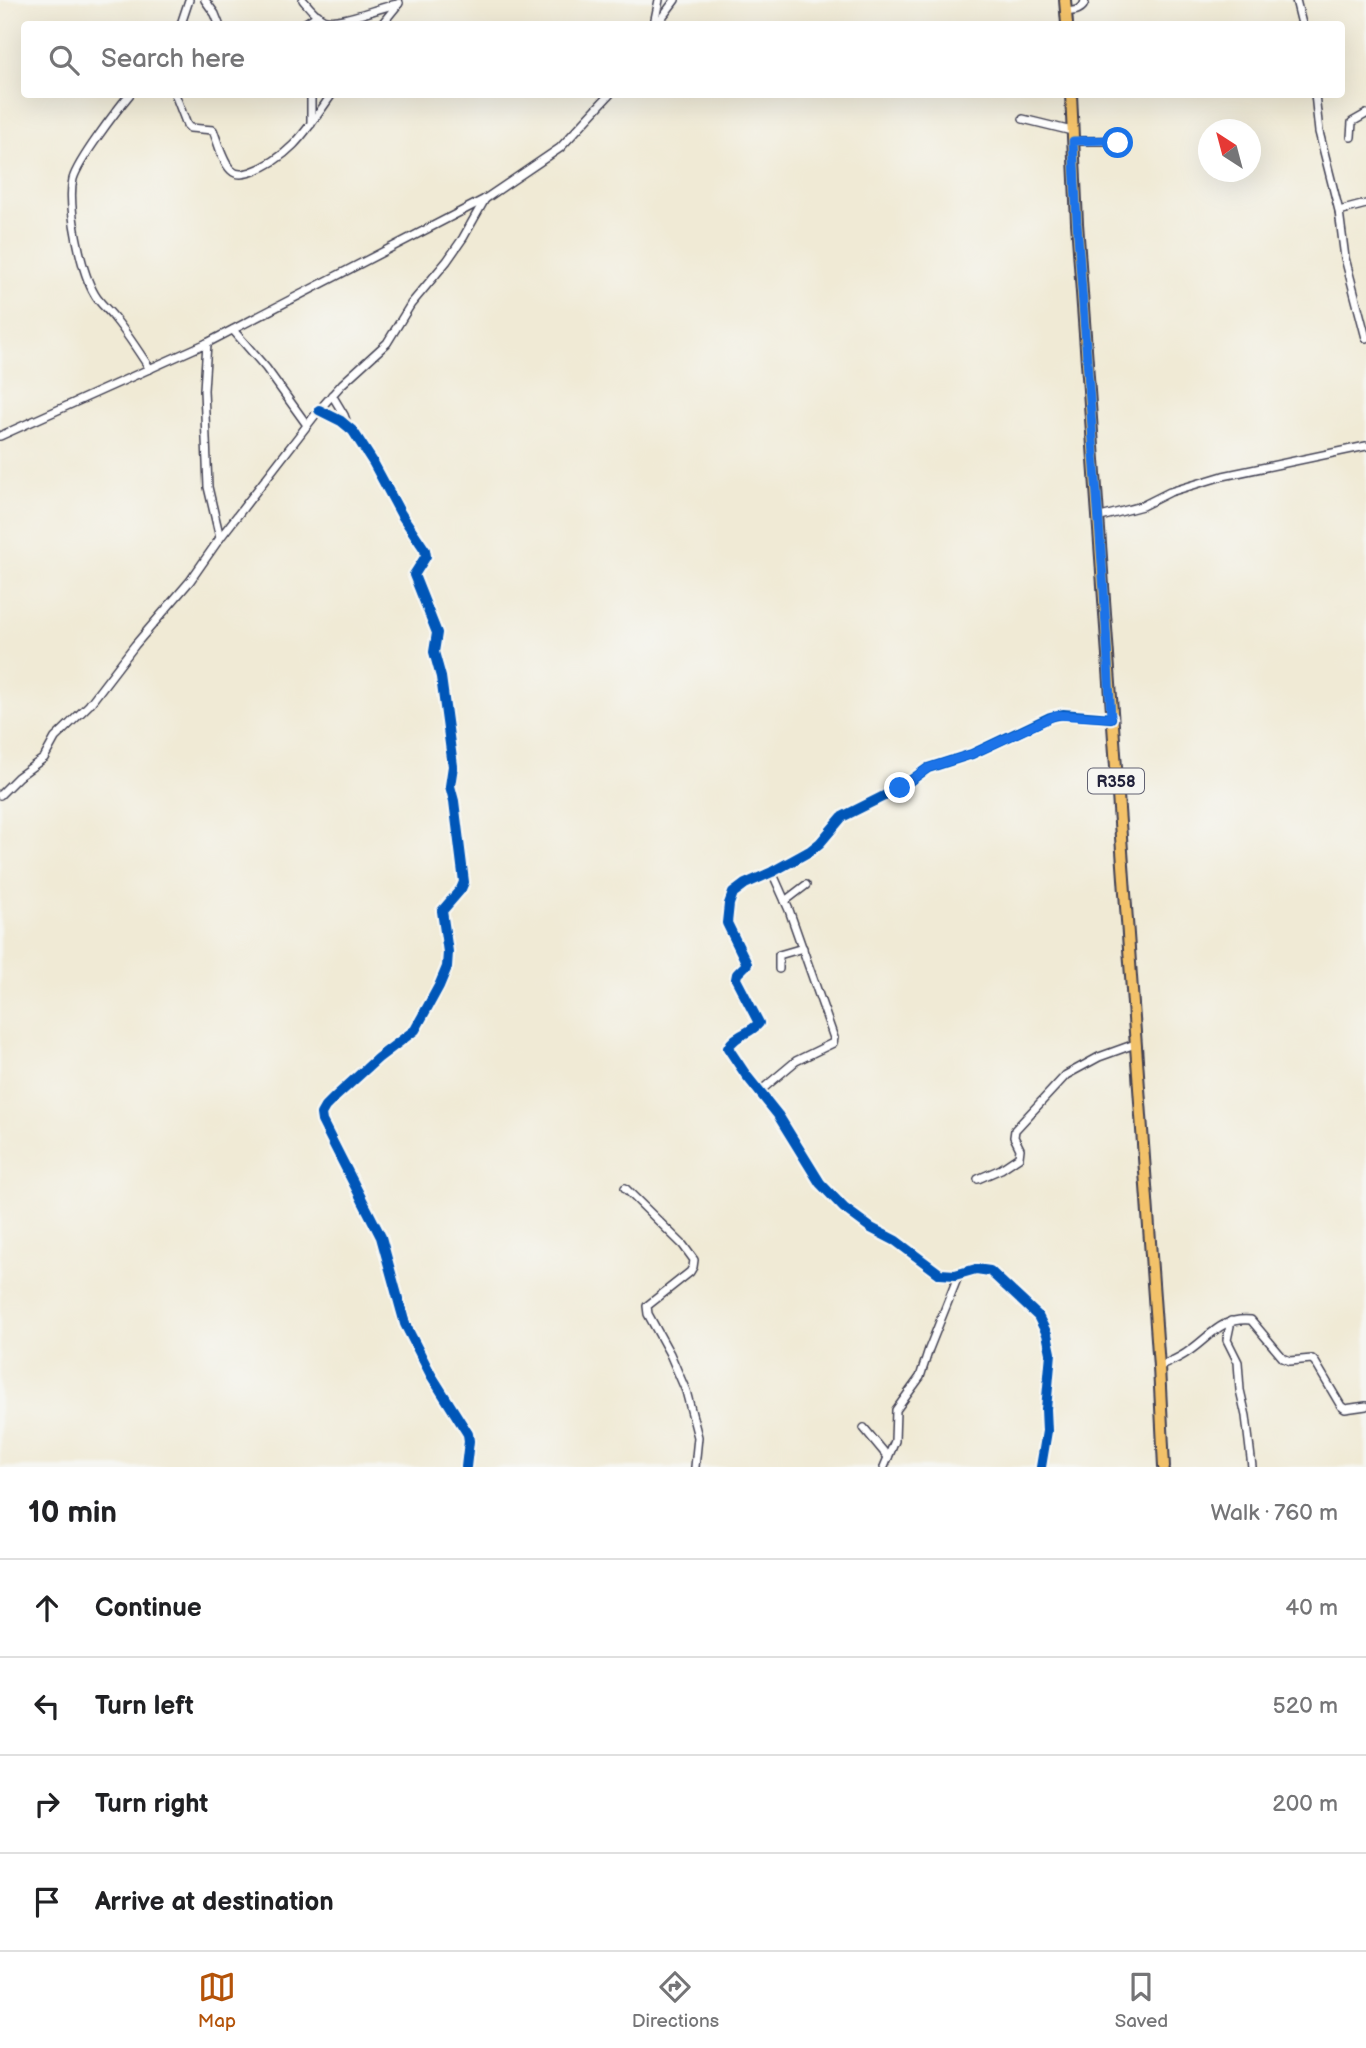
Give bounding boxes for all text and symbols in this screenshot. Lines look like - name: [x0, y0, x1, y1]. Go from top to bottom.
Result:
- search box: [21, 21, 1345, 98]
- icon: search: [45, 41, 83, 79]
- text: Search here: [101, 44, 245, 75]
- north arrow: [1198, 119, 1261, 182]
- route start: [1102, 127, 1133, 158]
- road number: R358: [1088, 768, 1144, 794]
- route end: [884, 772, 915, 803]
- text: 10 min: [28, 1495, 117, 1531]
- text: Walk · 760 m: [1210, 1499, 1338, 1527]
- icon: ahead: [28, 1589, 66, 1627]
- text: Continue: [95, 1593, 202, 1624]
- text: 40 m: [1285, 1594, 1338, 1622]
- icon: left: [28, 1687, 66, 1725]
- text: Turn left: [95, 1691, 194, 1722]
- text: 520 m: [1272, 1692, 1338, 1720]
- icon: right: [28, 1785, 66, 1823]
- text: Turn right: [95, 1789, 208, 1820]
- text: 200 m: [1272, 1790, 1338, 1818]
- icon: arrive: [28, 1883, 66, 1921]
- text: Arrive at destination: [95, 1887, 334, 1918]
- tab: Map: [198, 1968, 236, 2033]
- tab: Directions: [632, 1968, 719, 2033]
- tab: Saved: [1115, 1968, 1168, 2033]

